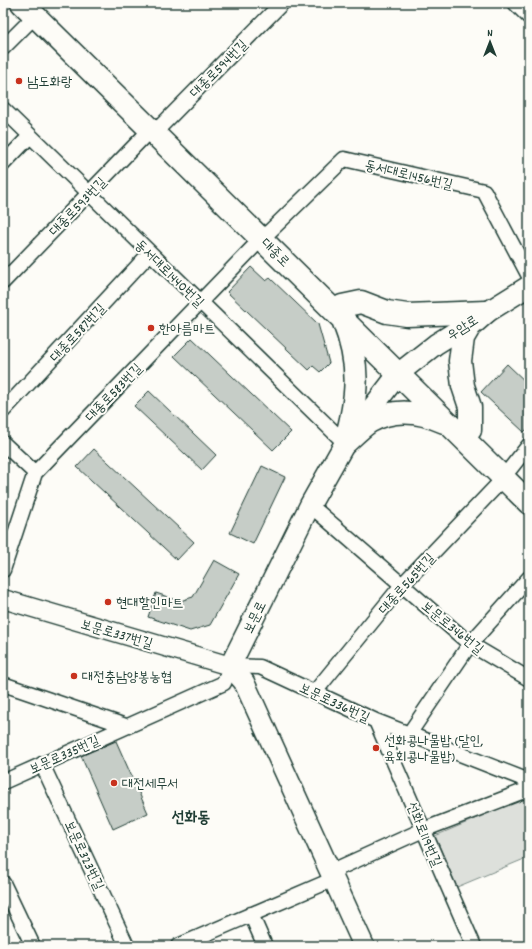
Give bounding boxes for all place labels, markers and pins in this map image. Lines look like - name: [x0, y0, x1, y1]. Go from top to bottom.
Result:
- place label: 남도화랑: [27, 73, 73, 93]
- marker: 남도화랑: [14, 76, 24, 86]
- place label: 한아름마트: [159, 320, 215, 340]
- marker: 한아름마트: [146, 323, 156, 333]
- place label: 현대할인마트: [116, 594, 184, 614]
- marker: 현대할인마트: [103, 597, 113, 607]
- place label: 대전충남양봉농협: [82, 668, 172, 688]
- marker: 대전충남양봉농협: [69, 671, 79, 681]
- place label: 선화콩나물밥 (달인, 육회콩나물밥): [384, 732, 483, 768]
- marker: 선화콩나물밥 (달인, 육회콩나물밥): [371, 743, 381, 753]
- place label: 대전세무서: [122, 775, 178, 795]
- marker: 대전세무서: [109, 778, 119, 788]

